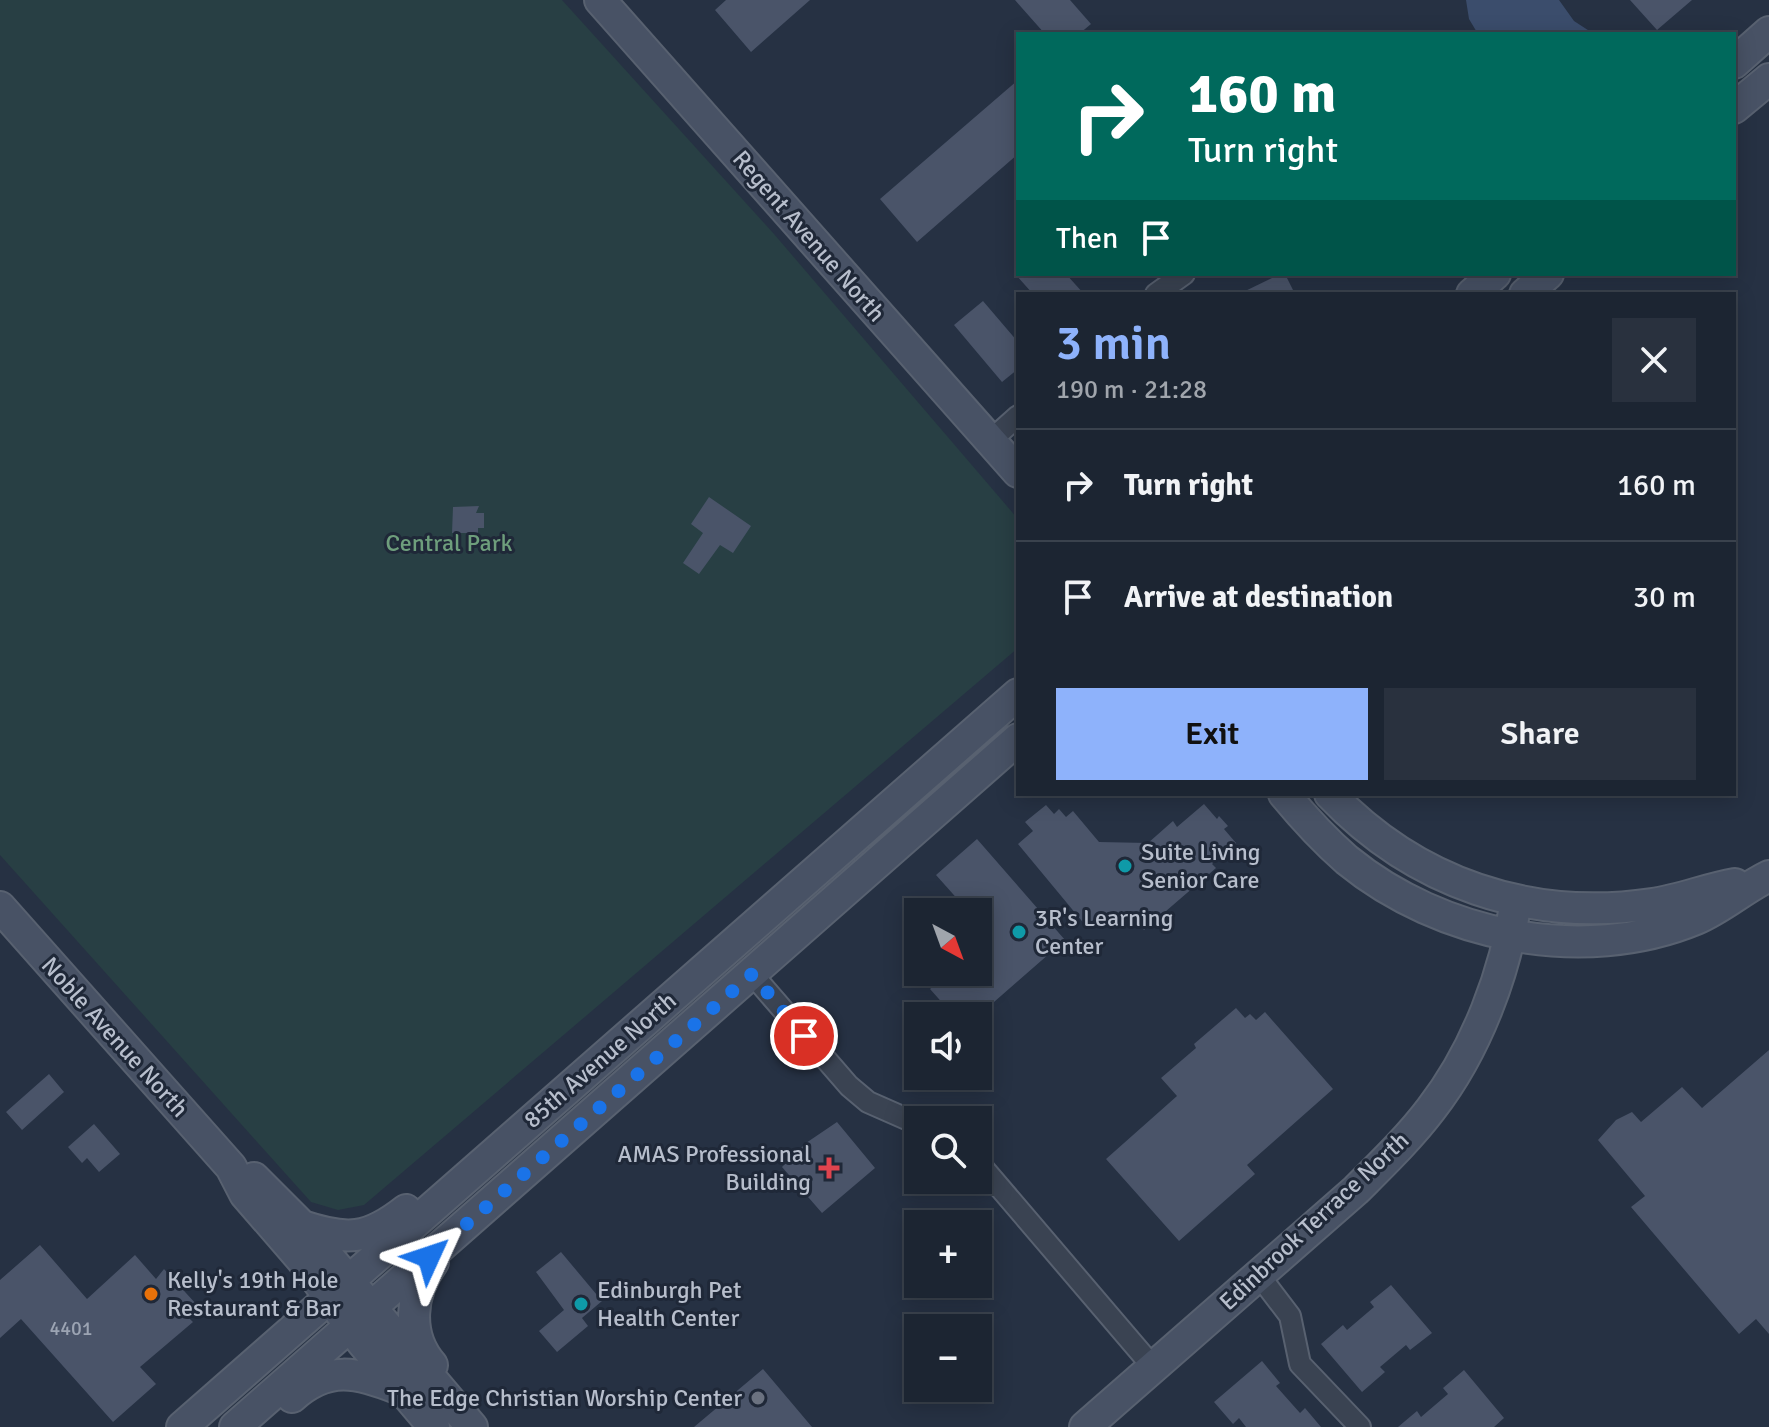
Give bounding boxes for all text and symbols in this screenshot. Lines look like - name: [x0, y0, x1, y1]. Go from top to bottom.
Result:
- text: 160 m: [1188, 59, 1336, 128]
- icon: right: [1056, 64, 1160, 168]
- text: Turn right: [1188, 128, 1338, 173]
- street label: Regent Avenue North: [726, 144, 892, 328]
- icon: arrive: [1134, 216, 1178, 260]
- text: Then: [1056, 220, 1118, 257]
- text: 3 min: [1056, 314, 1171, 373]
- button: close: [1612, 318, 1696, 402]
- text: 190 m · 21:28: [1056, 374, 1207, 406]
- icon: right: [1056, 463, 1100, 507]
- text: Turn right: [1124, 467, 1253, 504]
- text: 160 m: [1617, 467, 1696, 504]
- park label: Central Park: [385, 528, 513, 558]
- icon: arrive: [1056, 575, 1100, 619]
- text: Arrive at destination: [1124, 579, 1393, 616]
- text: 30 m: [1633, 579, 1696, 616]
- button: Exit: [1056, 688, 1368, 780]
- button: Share: [1384, 688, 1696, 780]
- place label: Suite Living Senior Care: [1141, 837, 1260, 895]
- marker: Suite Living Senior Care: [1116, 857, 1134, 875]
- north arrow: [904, 898, 992, 986]
- map controls: [904, 898, 992, 1402]
- place label: 3R's Learning Center: [1035, 903, 1173, 961]
- marker: 3R's Learning Center: [1010, 923, 1028, 941]
- street label: Noble Avenue North: [35, 951, 195, 1123]
- street label: 85th Avenue North: [517, 985, 683, 1135]
- pin: [770, 1002, 838, 1070]
- button: sound: [904, 1002, 992, 1090]
- icon: arrive: [782, 1014, 826, 1058]
- button: search: [904, 1106, 992, 1194]
- street label: Edinbrook Terrace North: [1213, 1125, 1415, 1317]
- place label: AMAS Professional Building: [618, 1139, 811, 1197]
- marker: AMAS Professional Building: [818, 1157, 840, 1179]
- button: +: [904, 1210, 992, 1298]
- position arrow: [387, 1215, 471, 1299]
- place label: Kelly's 19th Hole Restaurant & Bar: [167, 1265, 341, 1323]
- place label: Edinburgh Pet Health Center: [597, 1275, 741, 1333]
- marker: Kelly's 19th Hole Restaurant & Bar: [142, 1285, 160, 1303]
- marker: Edinburgh Pet Health Center: [572, 1295, 590, 1313]
- button: −: [904, 1314, 992, 1402]
- house number: 4401: [49, 1316, 93, 1341]
- place label: The Edge Christian Worship Center: [387, 1383, 742, 1413]
- marker: The Edge Christian Worship Center: [749, 1389, 767, 1407]

